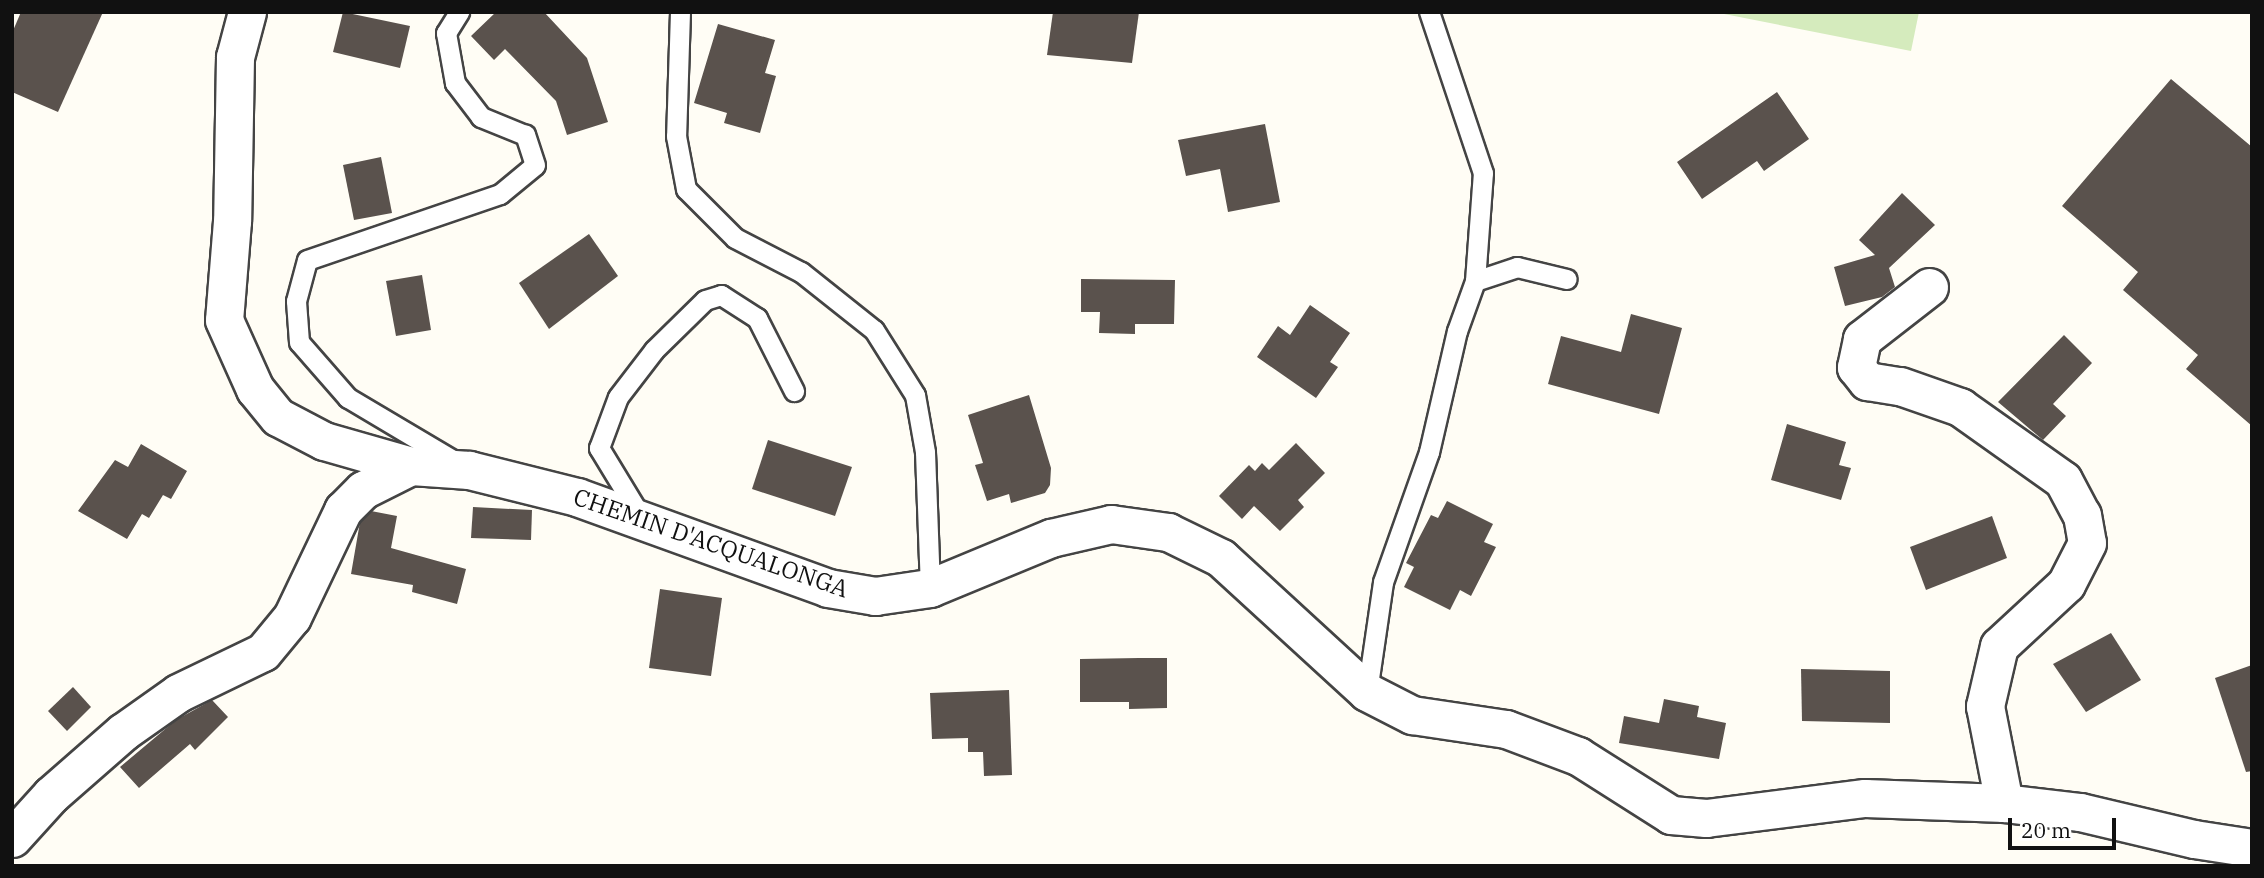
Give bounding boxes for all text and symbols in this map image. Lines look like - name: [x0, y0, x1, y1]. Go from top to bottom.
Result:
- street label: CHEMIN D'ACQUALONGA: [570, 482, 852, 604]
- scale bar: [2012, 804, 2120, 848]
- text: 20 m: [2021, 816, 2071, 844]

